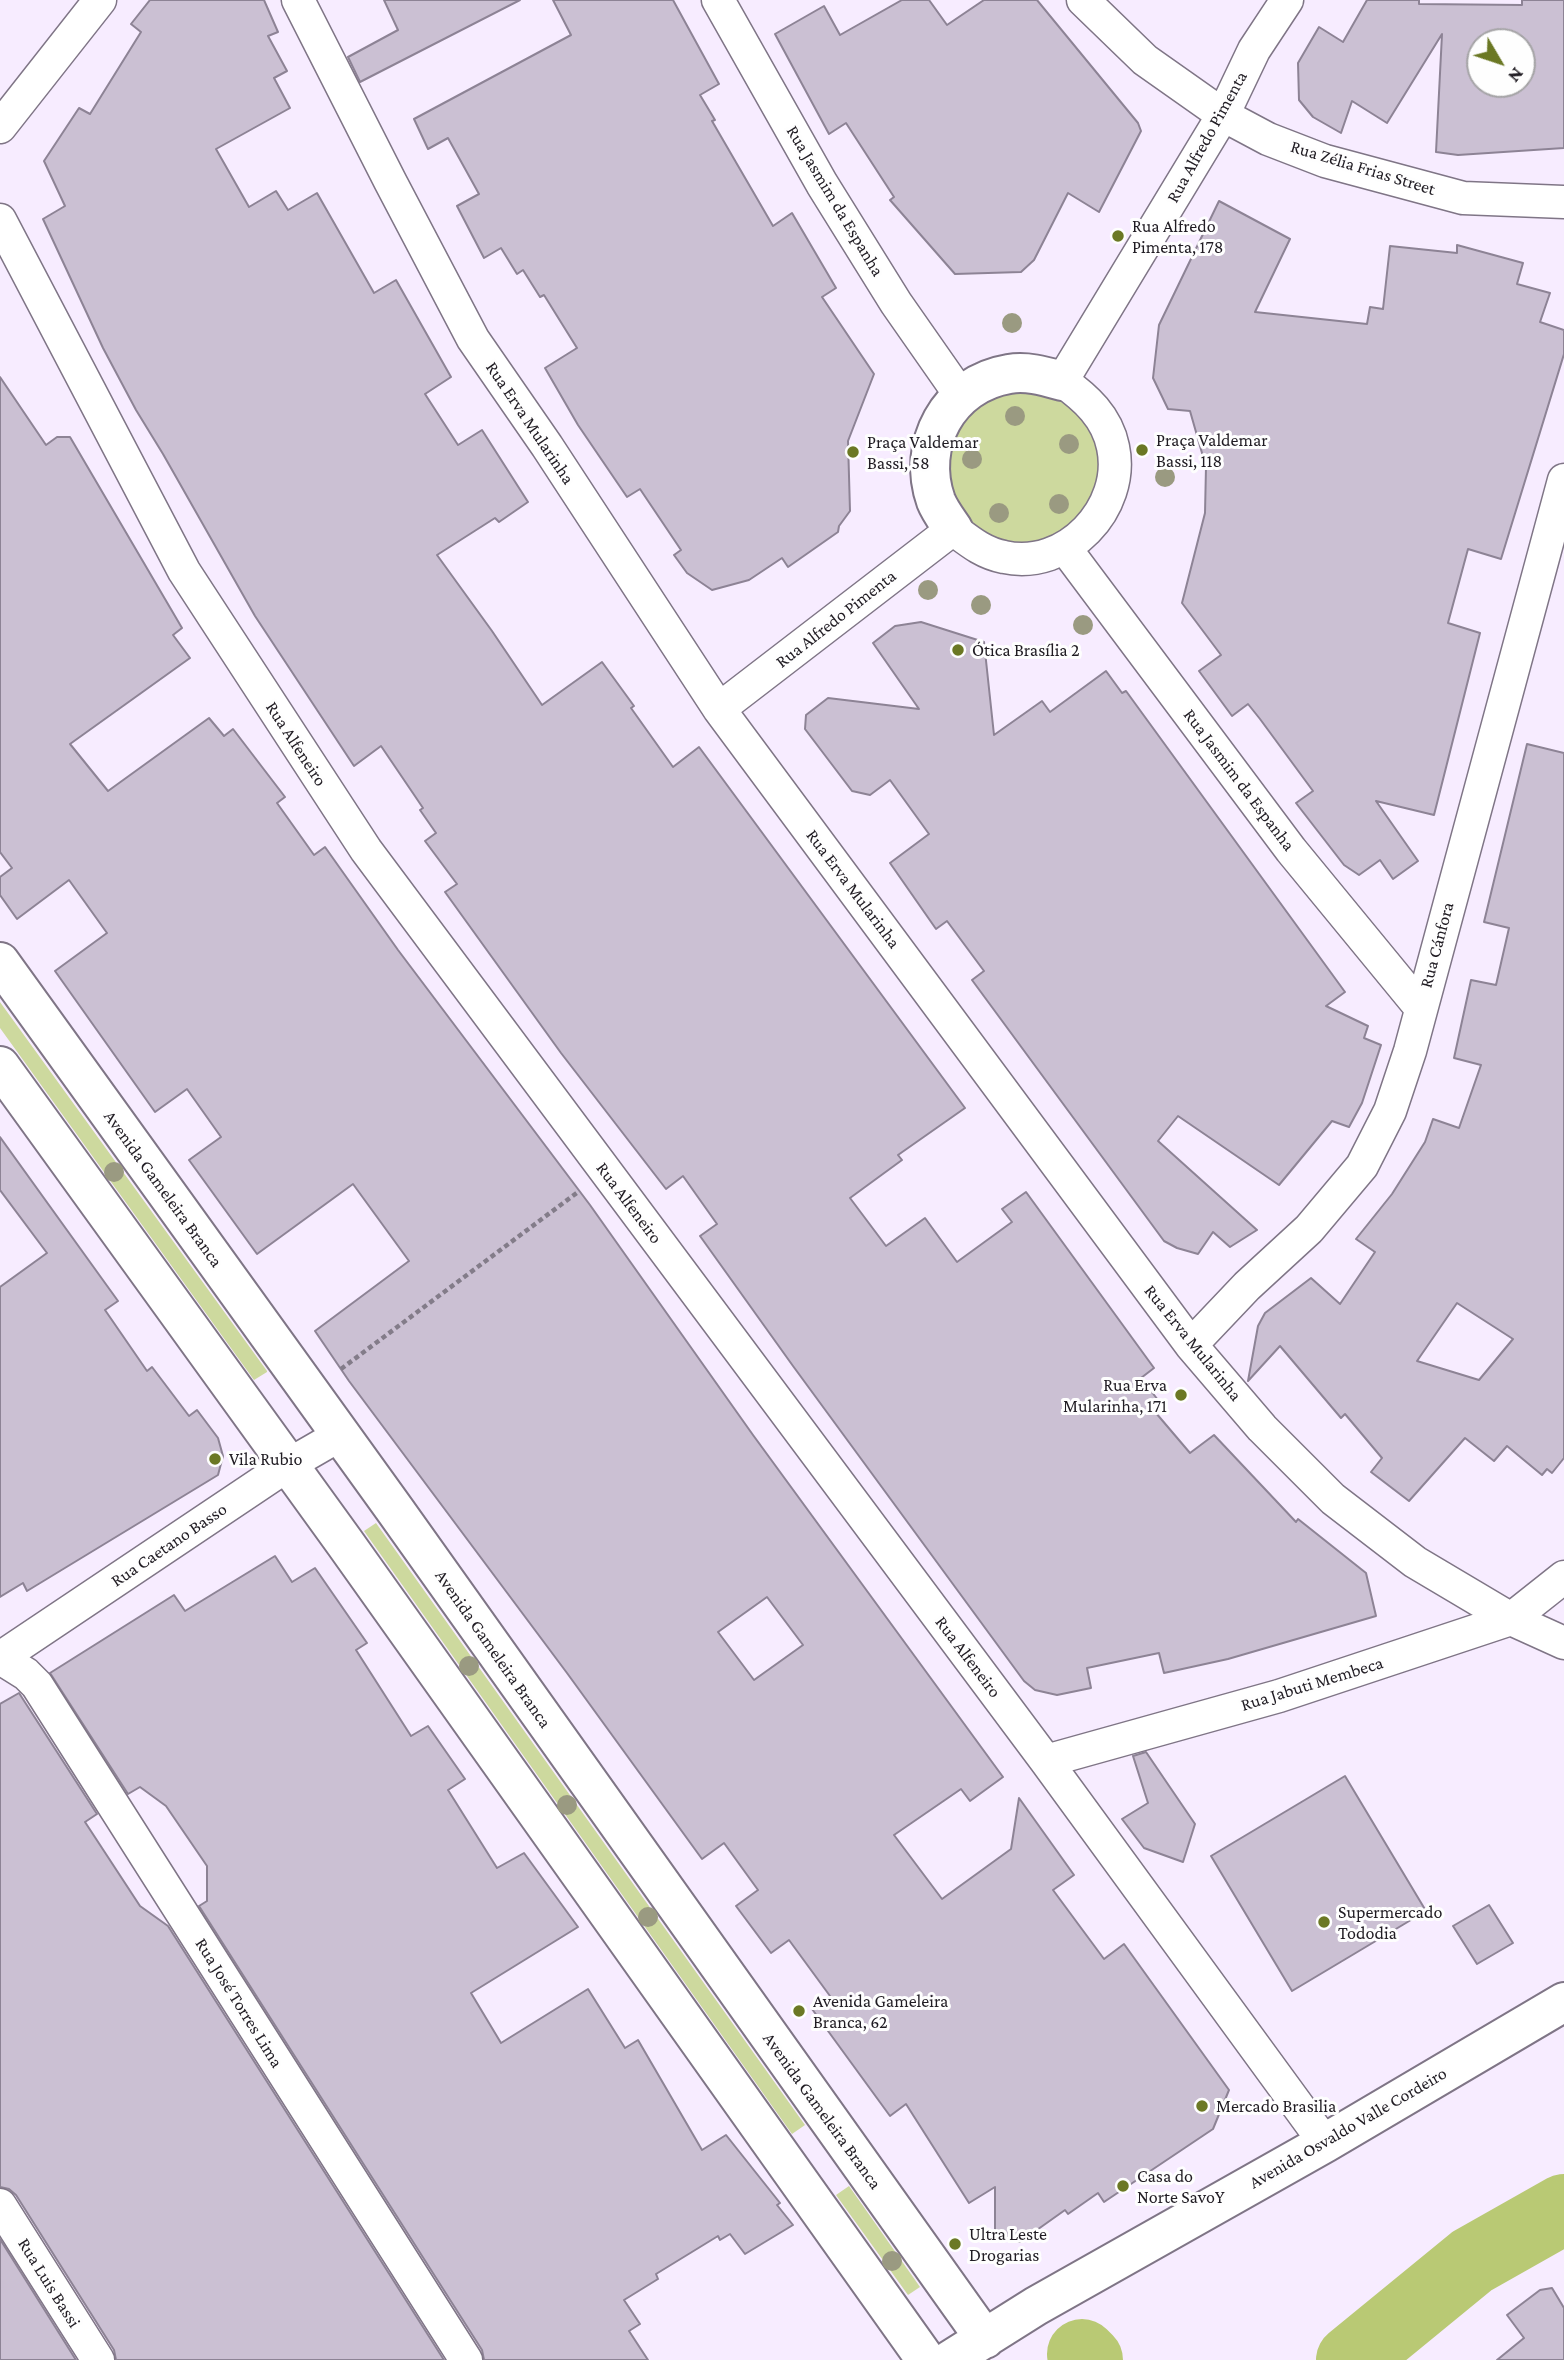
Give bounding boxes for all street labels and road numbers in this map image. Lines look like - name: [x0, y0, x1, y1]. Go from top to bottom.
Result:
- street label: Rua Alfredo Pimenta: [1162, 67, 1252, 207]
- street label: Rua Jasmim da Espanha: [781, 122, 889, 280]
- street label: Rua Zélia Frias Street: [1288, 136, 1438, 200]
- street label: Rua Erva Mularinha: [481, 358, 579, 488]
- street label: Rua Alfredo Pimenta: [771, 565, 901, 673]
- street label: Rua Alfeneiro: [261, 698, 331, 790]
- street label: Rua Jasmim da Espanha: [1179, 705, 1299, 855]
- street label: Rua Erva Mularinha: [801, 825, 905, 953]
- street label: Rua Cánfora: [1415, 900, 1459, 990]
- street label: Avenida Gameleira Branca: [99, 1106, 227, 1272]
- street label: Rua Alfeneiro: [591, 1158, 667, 1248]
- street label: Rua Erva Mularinha: [1139, 1280, 1247, 1406]
- street label: Rua Caetano Basso: [107, 1498, 231, 1592]
- street label: Avenida Gameleira Branca: [430, 1566, 556, 1732]
- street label: Rua Alfeneiro: [930, 1612, 1006, 1702]
- street label: Rua Jabuti Membeca: [1238, 1652, 1386, 1716]
- street label: Rua José Torres Lima: [190, 1934, 288, 2072]
- street label: Avenida Gameleira Branca: [758, 2028, 886, 2194]
- street label: Avenida Osvaldo Valle Cordeiro: [1245, 2063, 1451, 2193]
- street label: Rua Luis Bassi: [13, 2234, 85, 2332]

